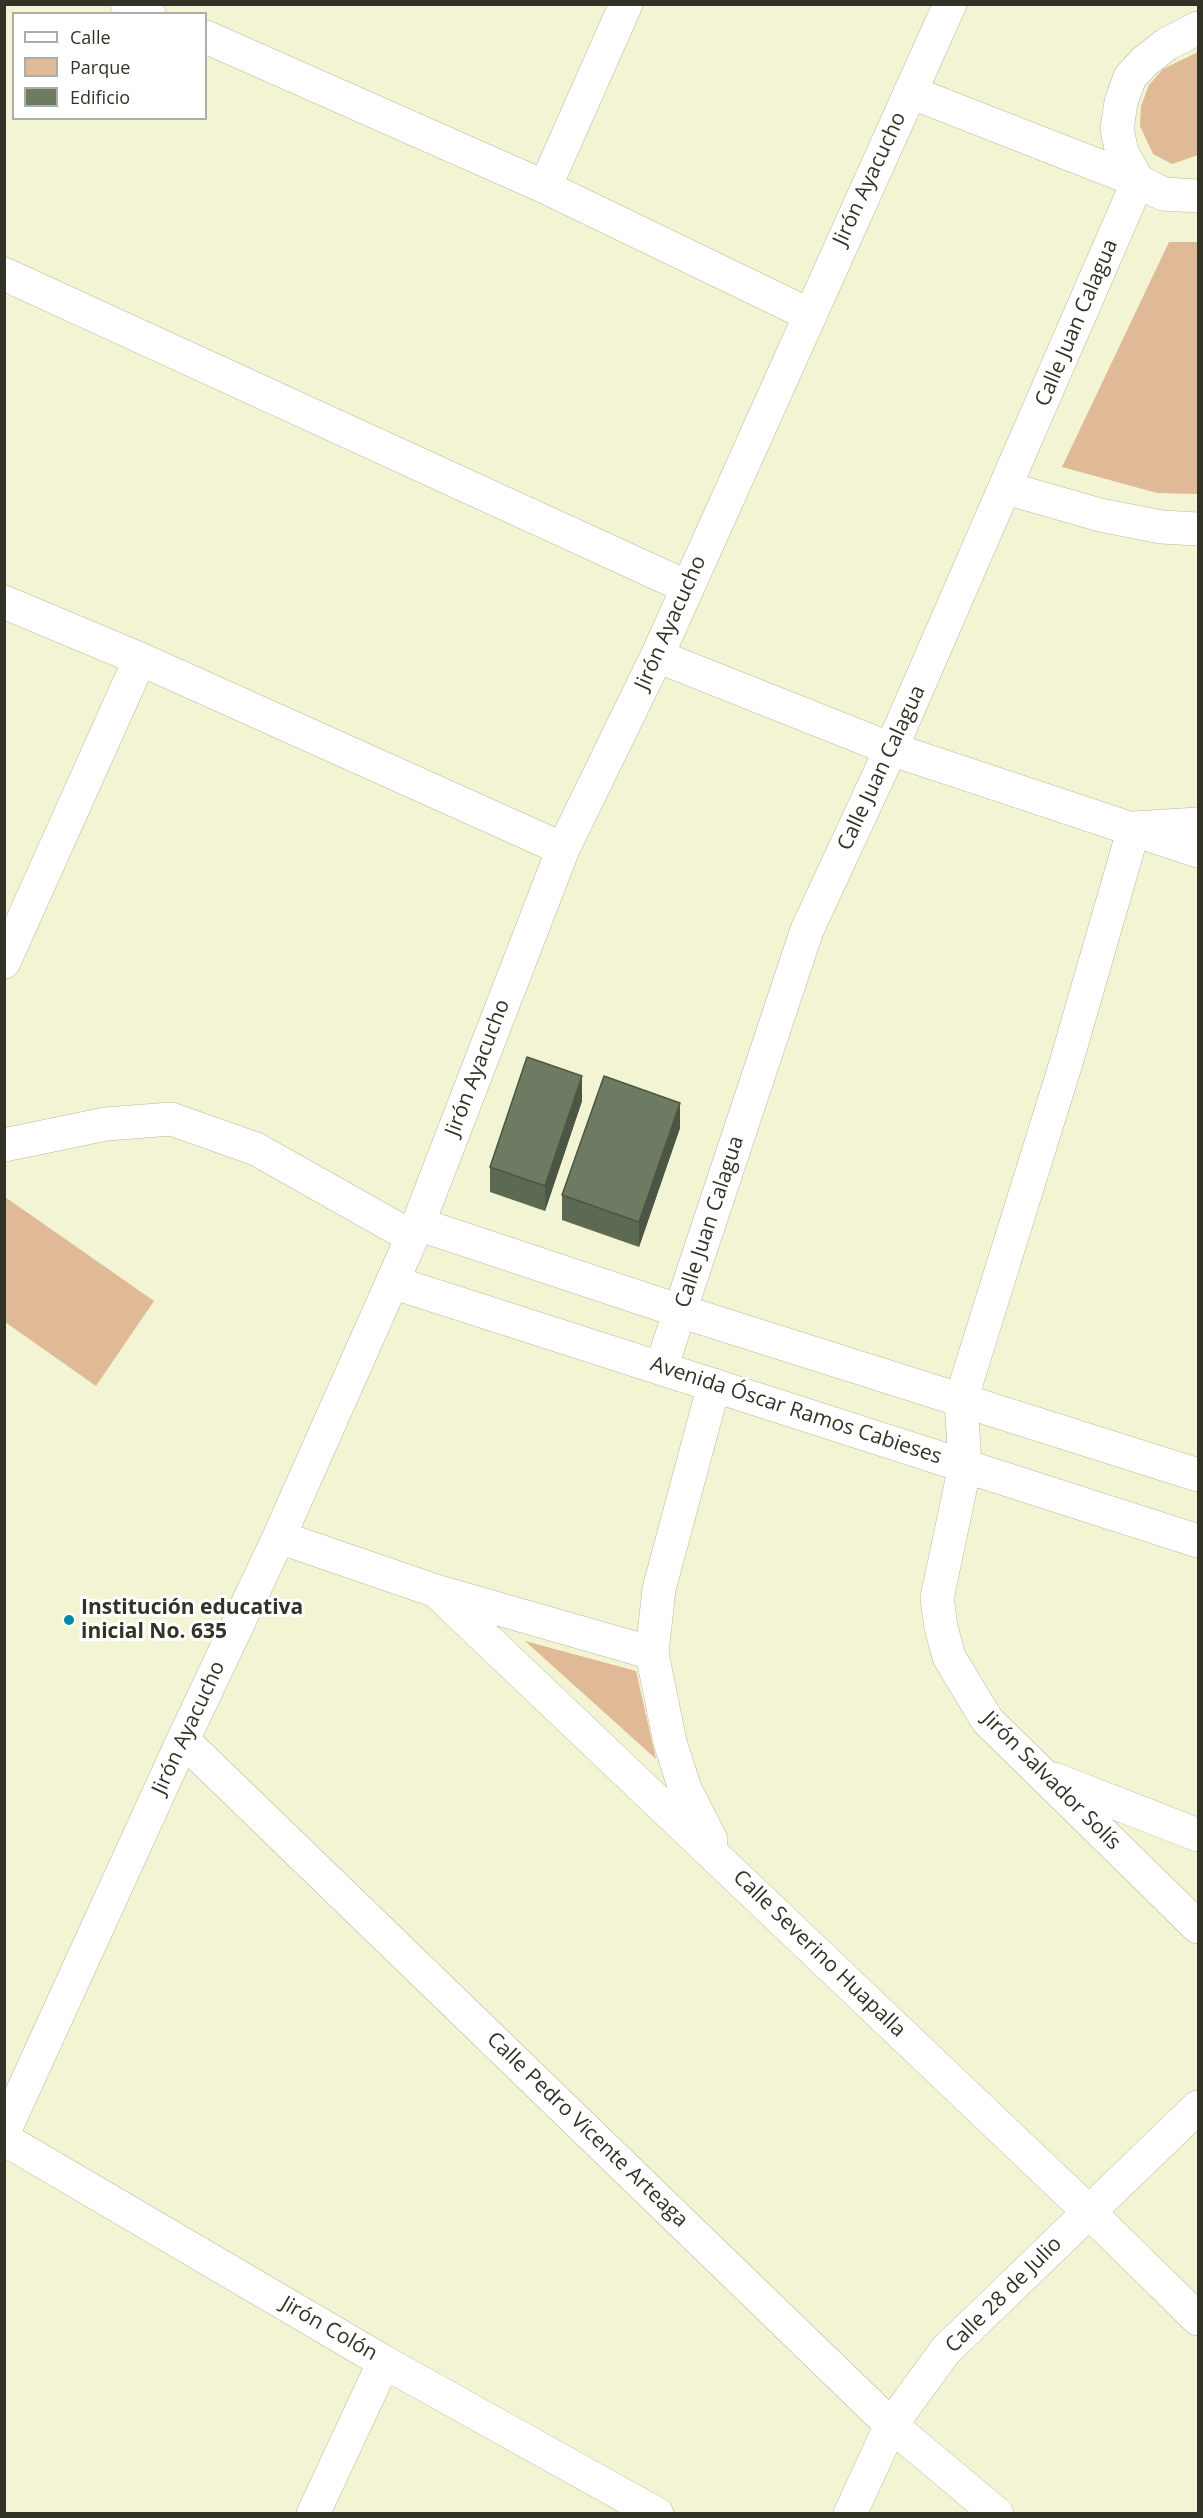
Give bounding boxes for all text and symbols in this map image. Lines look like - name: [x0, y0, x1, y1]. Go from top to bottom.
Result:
- legend: [12, 12, 207, 120]
- text: Calle: [70, 25, 111, 49]
- text: Parque: [70, 55, 130, 79]
- text: Edificio: [70, 85, 130, 109]
- street label: Jirón Ayacucho: [828, 108, 912, 250]
- street label: Calle Juan Calagua: [1030, 236, 1124, 410]
- street label: Jirón Ayacucho: [630, 552, 712, 694]
- street label: Calle Juan Calagua: [833, 682, 931, 854]
- street label: Jirón Ayacucho: [440, 996, 516, 1140]
- street label: Calle Juan Calagua: [670, 1133, 750, 1311]
- street label: Avenida Óscar Ramos Cabieses: [647, 1352, 945, 1470]
- place label: Institución educativa inicial No. 635: [81, 1595, 303, 1645]
- marker: Institución educativa inicial No. 635: [62, 1613, 76, 1627]
- street label: Jirón Ayacucho: [147, 1657, 231, 1799]
- street label: Jirón Salvador Solís: [977, 1707, 1125, 1855]
- street label: Calle Severino Huapalla: [728, 1865, 910, 2043]
- street label: Calle Pedro Vicente Arteaga: [481, 2027, 693, 2233]
- street label: Calle 28 de Julio: [941, 2232, 1067, 2358]
- street label: Jirón Colón: [276, 2291, 382, 2367]

